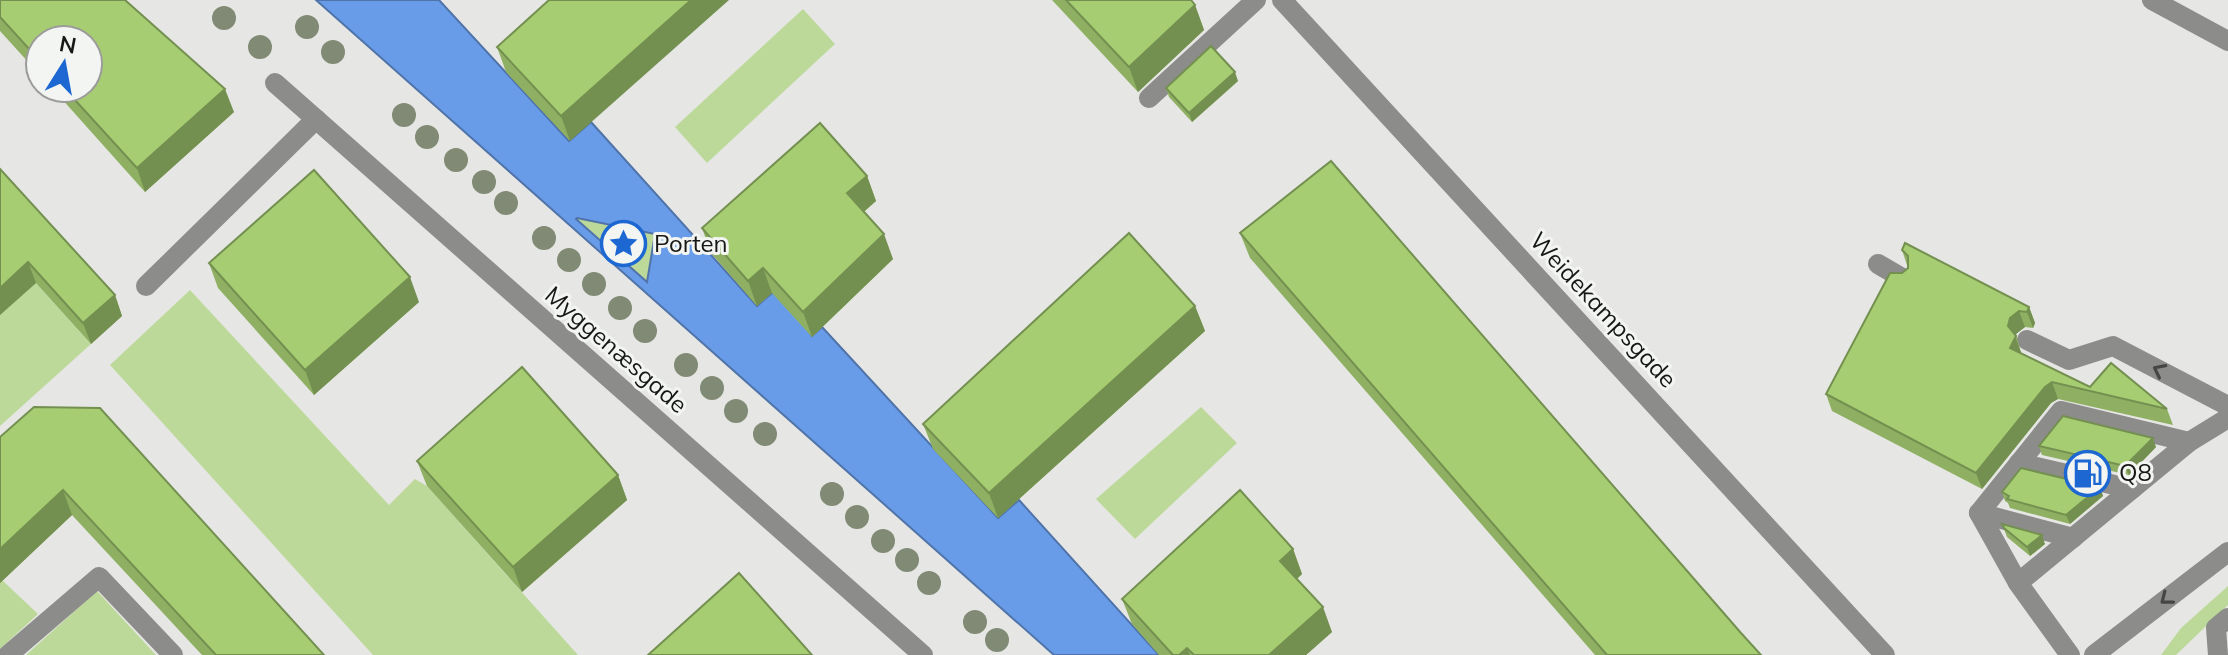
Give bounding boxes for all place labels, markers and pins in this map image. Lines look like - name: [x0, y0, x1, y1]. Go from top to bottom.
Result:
- place icon: Porten: [599, 220, 647, 268]
- place label: Porten: [654, 228, 728, 258]
- fuel station icon: Q8: [2064, 449, 2112, 497]
- place label: Q8: [2119, 457, 2152, 487]

